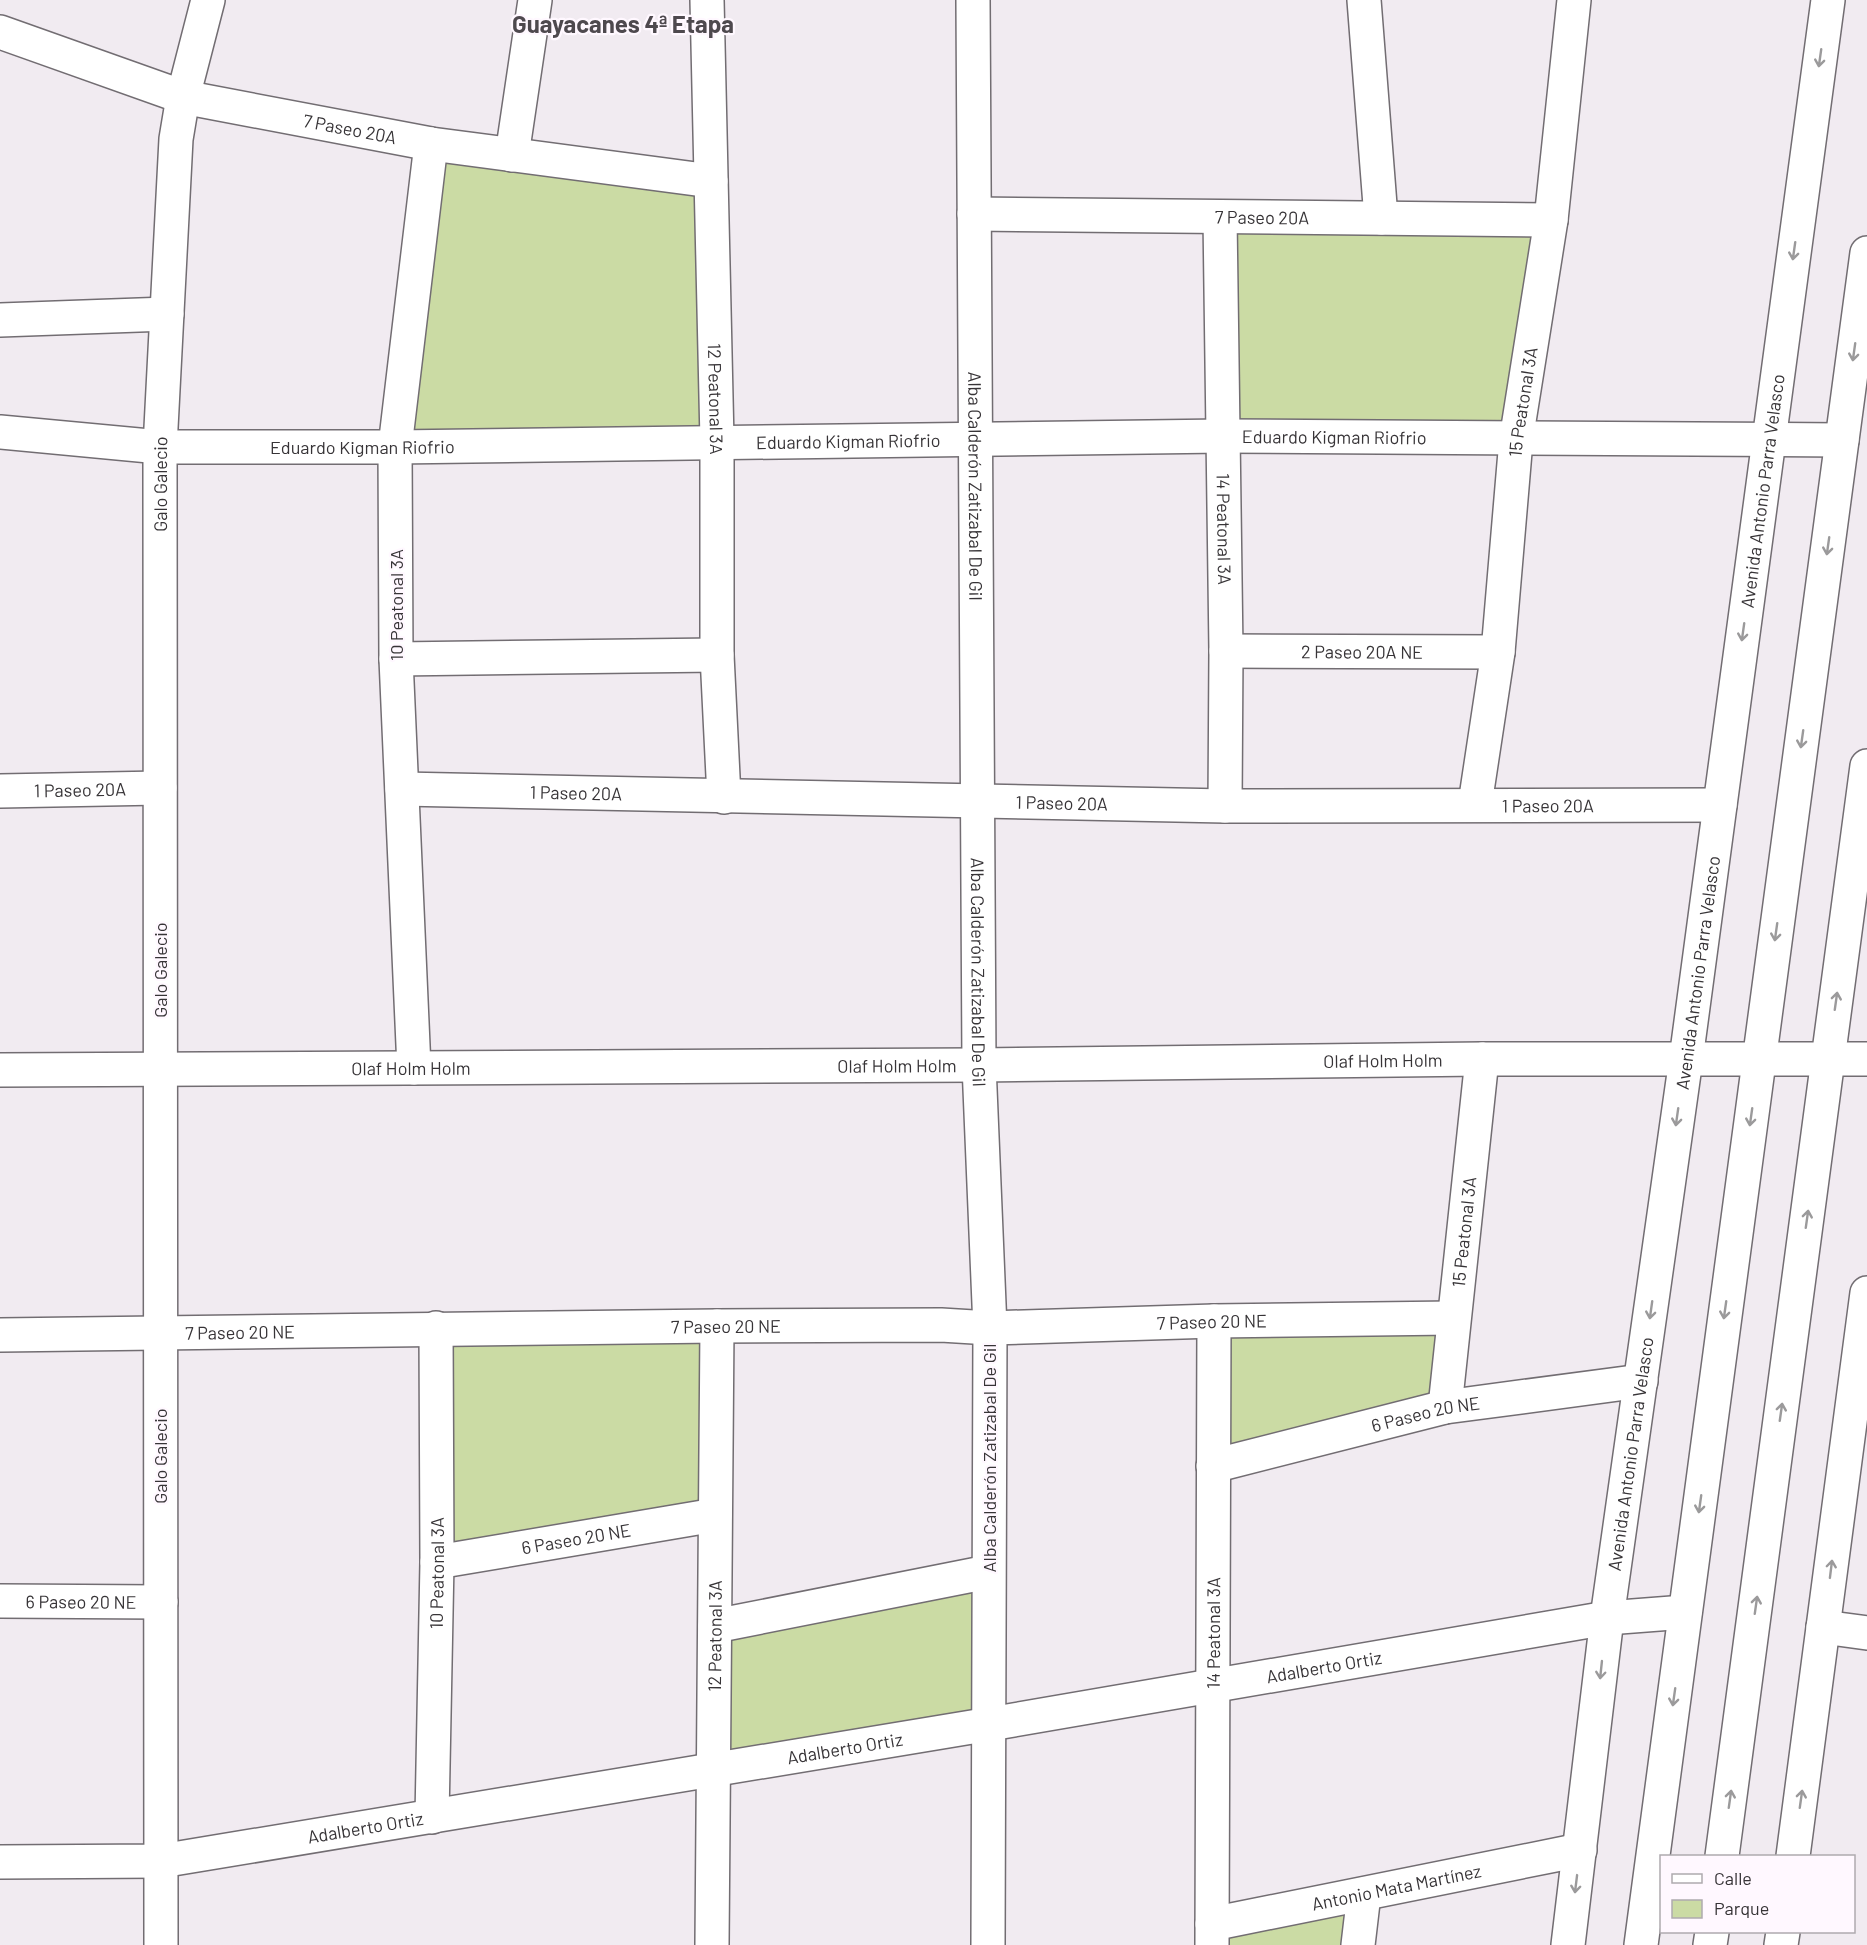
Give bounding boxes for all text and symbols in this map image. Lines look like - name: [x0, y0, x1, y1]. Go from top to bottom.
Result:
- district label: Guayacanes 4ª Etapa: [512, 9, 734, 38]
- one-way arrow: [1814, 48, 1825, 67]
- street label: 7 Paseo 20A: [301, 109, 398, 148]
- street label: 7 Paseo 20A: [1215, 206, 1309, 228]
- one-way arrow: [1788, 241, 1799, 261]
- one-way arrow: [1848, 342, 1859, 362]
- street label: 12 Peatonal 3A: [704, 343, 728, 455]
- street label: 15 Peatonal 3A: [1504, 345, 1542, 458]
- street label: Alba Calderón Zatizabal De Gil: [964, 371, 987, 601]
- street label: Avenida Antonio Parra Velasco: [1736, 373, 1789, 609]
- street label: Eduardo Kigman Riofrio: [1242, 425, 1427, 448]
- street label: Eduardo Kigman Riofrio: [756, 429, 941, 453]
- street label: Eduardo Kigman Riofrio: [270, 435, 455, 458]
- street label: Galo Galecio: [149, 436, 172, 532]
- street label: 14 Peatonal 3A: [1213, 473, 1236, 585]
- one-way arrow: [1822, 535, 1833, 555]
- street label: 10 Peatonal 3A: [385, 549, 407, 661]
- one-way arrow: [1738, 621, 1749, 641]
- street label: 2 Paseo 20A NE: [1301, 640, 1423, 663]
- one-way arrow: [1796, 729, 1807, 748]
- street label: 1 Paseo 20A: [34, 778, 126, 801]
- street label: 1 Paseo 20A: [530, 781, 622, 805]
- street label: 1 Paseo 20A: [1016, 791, 1108, 815]
- street label: 1 Paseo 20A: [1502, 794, 1594, 816]
- street label: Avenida Antonio Parra Velasco: [1671, 854, 1724, 1091]
- street label: Alba Calderón Zatizabal De Gil: [967, 857, 991, 1087]
- street label: Galo Galecio: [149, 922, 171, 1018]
- one-way arrow: [1770, 922, 1781, 942]
- one-way arrow: [1830, 992, 1841, 1012]
- street label: Olaf Holm Holm: [1323, 1048, 1443, 1072]
- street label: Olaf Holm Holm: [837, 1054, 957, 1077]
- street label: Olaf Holm Holm: [351, 1057, 471, 1079]
- one-way arrow: [1672, 1107, 1683, 1126]
- one-way arrow: [1746, 1107, 1757, 1127]
- street label: 15 Peatonal 3A: [1447, 1175, 1480, 1288]
- one-way arrow: [1802, 1209, 1813, 1229]
- one-way arrow: [1645, 1300, 1656, 1320]
- one-way arrow: [1720, 1300, 1731, 1320]
- street label: 7 Paseo 20 NE: [1156, 1309, 1267, 1334]
- street label: 7 Paseo 20 NE: [671, 1315, 781, 1338]
- street label: 7 Paseo 20 NE: [185, 1320, 295, 1344]
- street label: Avenida Antonio Parra Velasco: [1603, 1336, 1658, 1572]
- street label: Alba Calderón Zatizabal De Gil: [978, 1344, 1000, 1572]
- street label: 6 Paseo 20 NE: [1369, 1392, 1481, 1436]
- one-way arrow: [1776, 1402, 1787, 1422]
- street label: Galo Galecio: [149, 1408, 171, 1504]
- one-way arrow: [1694, 1493, 1705, 1513]
- street label: 10 Peatonal 3A: [425, 1517, 448, 1629]
- street label: 6 Paseo 20 NE: [520, 1518, 632, 1559]
- one-way arrow: [1826, 1560, 1837, 1580]
- street label: 14 Peatonal 3A: [1202, 1577, 1224, 1689]
- street label: 12 Peatonal 3A: [703, 1580, 726, 1692]
- street label: 6 Paseo 20 NE: [26, 1590, 136, 1613]
- one-way arrow: [1750, 1596, 1761, 1616]
- street label: Adalberto Ortiz: [1264, 1646, 1383, 1687]
- one-way arrow: [1595, 1659, 1606, 1679]
- one-way arrow: [1668, 1687, 1679, 1706]
- street label: Adalberto Ortiz: [785, 1728, 904, 1768]
- one-way arrow: [1725, 1789, 1736, 1809]
- one-way arrow: [1795, 1789, 1806, 1809]
- street label: Adalberto Ortiz: [306, 1807, 425, 1848]
- legend: [1660, 1855, 1855, 1933]
- street label: Antonio Mata Martínez: [1310, 1859, 1483, 1915]
- text: Calle: [1714, 1867, 1752, 1889]
- one-way arrow: [1570, 1874, 1581, 1894]
- text: Parque: [1714, 1897, 1769, 1919]

